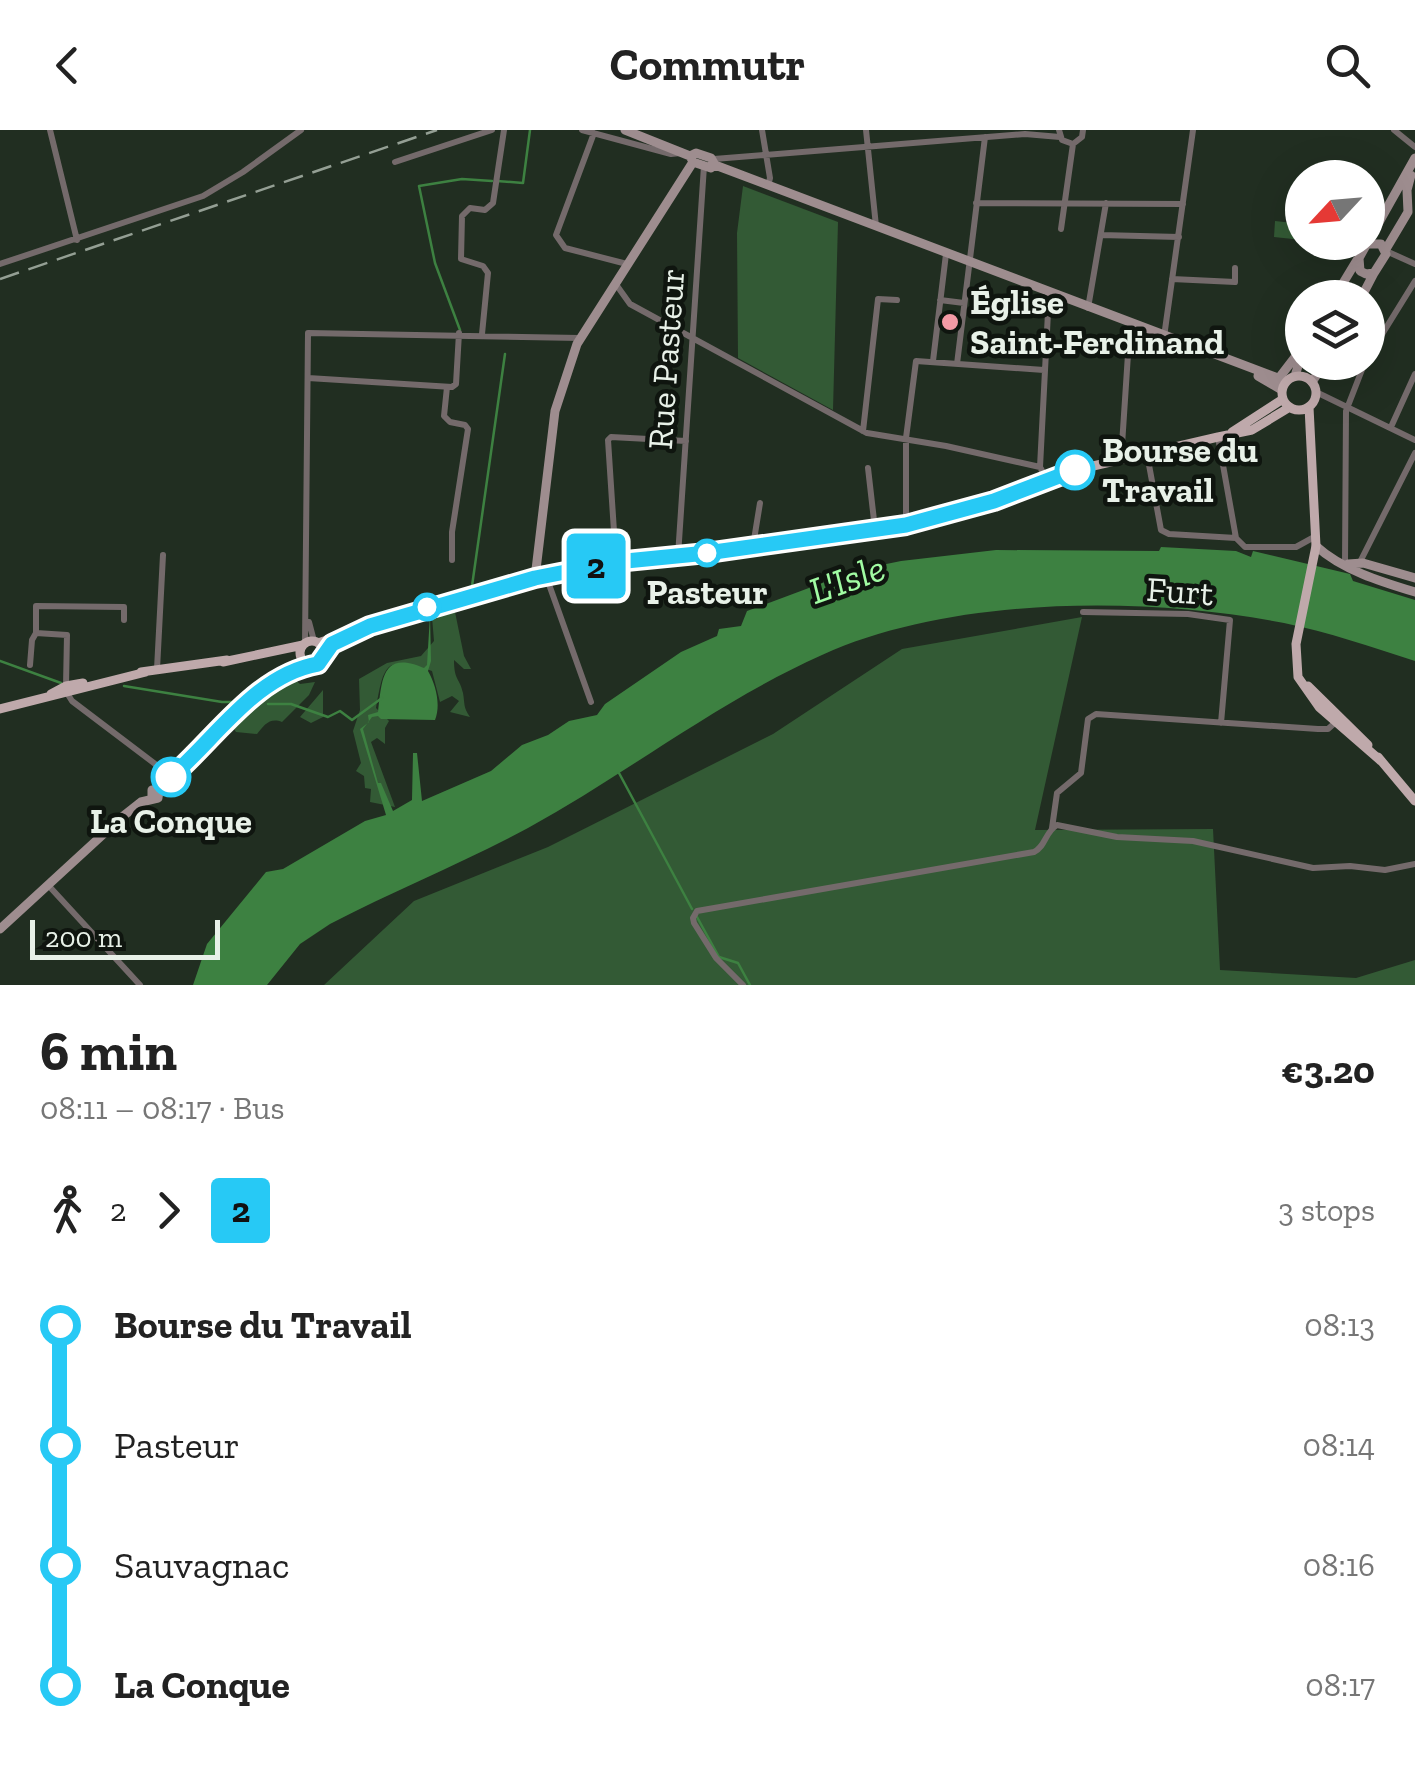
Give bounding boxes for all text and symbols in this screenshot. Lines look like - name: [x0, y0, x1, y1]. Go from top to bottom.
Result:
- icon: back: [40, 38, 95, 93]
- text: Commutr: [610, 38, 805, 92]
- icon: search: [1320, 38, 1375, 93]
- north arrow: [1285, 160, 1385, 260]
- map controls: [1285, 160, 1385, 380]
- street label: Rue Pasteur: [639, 267, 693, 451]
- button: layers: [1285, 280, 1385, 380]
- place label: Église Saint-Ferdinand: [970, 281, 1224, 363]
- marker: Église Saint-Ferdinand: [939, 311, 961, 333]
- place label: Bourse du Travail: [1102, 429, 1258, 511]
- marker: Bourse du Travail: [1056, 451, 1094, 489]
- line badge: 2: [564, 534, 628, 598]
- marker: Pasteur: [694, 540, 720, 566]
- water label: L'Isle: [803, 544, 891, 614]
- text: 2: [587, 545, 605, 587]
- street label: Furt: [1145, 568, 1215, 614]
- place label: Pasteur: [646, 571, 768, 613]
- unlabelled marker: [414, 594, 440, 620]
- marker: La Conque: [152, 758, 190, 796]
- place label: La Conque: [90, 800, 252, 842]
- scale bar: [30, 915, 220, 960]
- text: 200 m: [45, 921, 122, 954]
- text: 6 min: [40, 1018, 177, 1084]
- text: €3.20: [1281, 1047, 1375, 1093]
- text: 08:11 – 08:17 · Bus: [40, 1089, 284, 1127]
- icon: walk: [40, 1183, 95, 1238]
- icon: forward: [141, 1183, 196, 1238]
- text: 2: [231, 1189, 250, 1231]
- text: 2: [110, 1191, 126, 1229]
- text: 3 stops: [1278, 1191, 1375, 1229]
- text: Bourse du Travail: [114, 1302, 412, 1348]
- text: 08:13: [1304, 1306, 1375, 1344]
- text: Pasteur: [114, 1422, 240, 1468]
- text: 08:14: [1303, 1426, 1375, 1464]
- text: Sauvagnac: [114, 1542, 290, 1588]
- text: 08:16: [1303, 1546, 1375, 1584]
- text: La Conque: [114, 1662, 290, 1708]
- text: 08:17: [1305, 1666, 1375, 1704]

